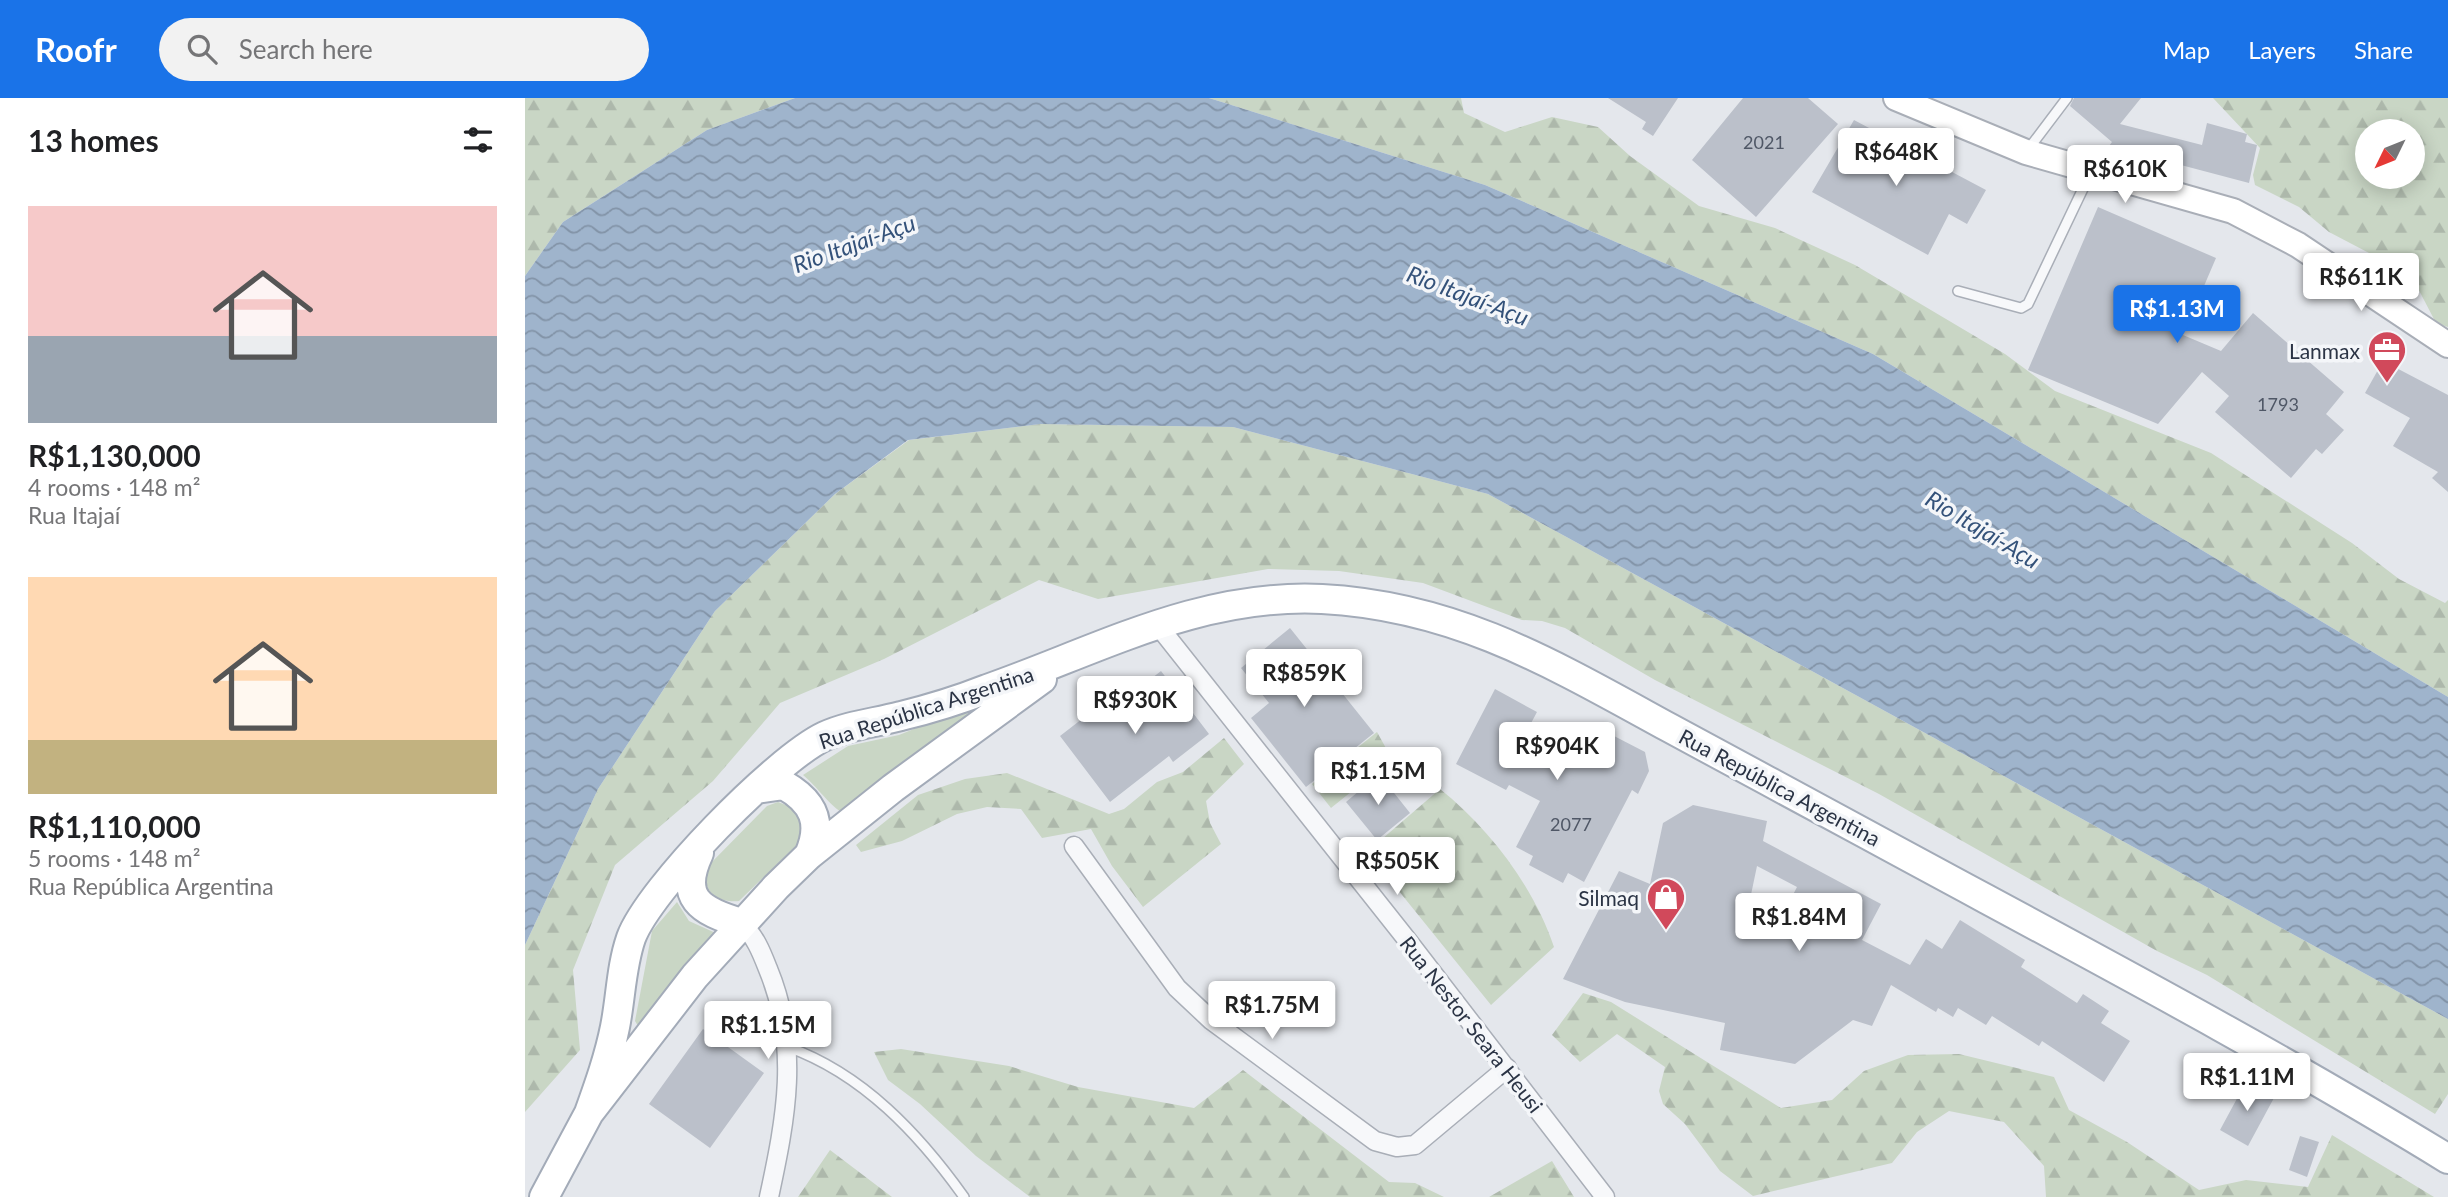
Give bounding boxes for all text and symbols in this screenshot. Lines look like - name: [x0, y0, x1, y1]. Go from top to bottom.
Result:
- search box: [159, 18, 649, 81]
- text: Roofr: [35, 29, 117, 69]
- icon: search: [183, 30, 221, 68]
- text: Search here: [239, 33, 373, 65]
- text: Map: [2163, 35, 2210, 64]
- text: Layers: [2248, 35, 2316, 64]
- text: Share: [2354, 35, 2413, 64]
- north arrow: [2355, 119, 2425, 189]
- map controls: [2355, 119, 2425, 189]
- icon: filters: [459, 121, 497, 159]
- text: 13 homes: [28, 122, 159, 158]
- pin: R$648K: [1839, 129, 1953, 188]
- house number: 2021: [1743, 131, 1785, 153]
- text: R$648K: [1854, 137, 1938, 165]
- pin: R$610K: [2068, 146, 2182, 205]
- text: R$610K: [2083, 154, 2167, 182]
- water label: Rio Itajaí-Açu: [789, 208, 919, 278]
- icon: home: [200, 252, 326, 378]
- pin: R$611K: [2304, 254, 2418, 313]
- water label: Rio Itajaí-Açu: [1403, 259, 1533, 331]
- text: R$611K: [2319, 262, 2403, 290]
- pin: R$1.13M: [2112, 286, 2242, 345]
- text: R$1.13M: [2129, 294, 2225, 322]
- office icon: Lanmax: [2366, 329, 2408, 384]
- place label: Lanmax: [2289, 338, 2361, 363]
- house number: 1793: [2257, 393, 2299, 415]
- text: R$1,130,000: [28, 437, 201, 473]
- text: 4 rooms · 148 m²: [28, 473, 200, 501]
- water label: Rio Itajaí-Açu: [1921, 484, 2045, 574]
- text: Rua Itajaí: [28, 501, 120, 529]
- icon: home: [200, 623, 326, 749]
- pin: R$859K: [1247, 650, 1361, 709]
- text: R$859K: [1262, 658, 1346, 686]
- street label: Rua República Argentina: [815, 660, 1037, 754]
- pin: R$930K: [1078, 676, 1192, 736]
- text: R$930K: [1093, 685, 1177, 713]
- pin: R$904K: [1500, 722, 1614, 782]
- street label: Rua República Argentina: [1675, 723, 1885, 851]
- text: R$904K: [1515, 731, 1599, 759]
- pin: R$1.15M: [1313, 748, 1443, 807]
- text: R$1.15M: [1330, 756, 1426, 784]
- text: R$1,110,000: [28, 808, 201, 844]
- house number: 2077: [1550, 813, 1592, 835]
- pin: R$505K: [1340, 838, 1454, 897]
- text: 5 rooms · 148 m²: [28, 844, 200, 872]
- text: R$505K: [1355, 846, 1439, 874]
- text: Rua República Argentina: [28, 872, 274, 900]
- shop icon: Silmaq: [1645, 876, 1687, 931]
- place label: Silmaq: [1578, 885, 1639, 910]
- pin: R$1.84M: [1734, 894, 1864, 953]
- text: R$1.84M: [1751, 902, 1847, 930]
- street label: Rua Nestor Seara Heusi: [1395, 931, 1549, 1117]
- pin: R$1.75M: [1207, 982, 1337, 1041]
- text: R$1.75M: [1224, 990, 1320, 1018]
- pin: R$1.15M: [703, 1002, 833, 1061]
- text: R$1.15M: [720, 1010, 816, 1038]
- pin: R$1.11M: [2182, 1054, 2312, 1113]
- text: R$1.11M: [2199, 1062, 2295, 1090]

